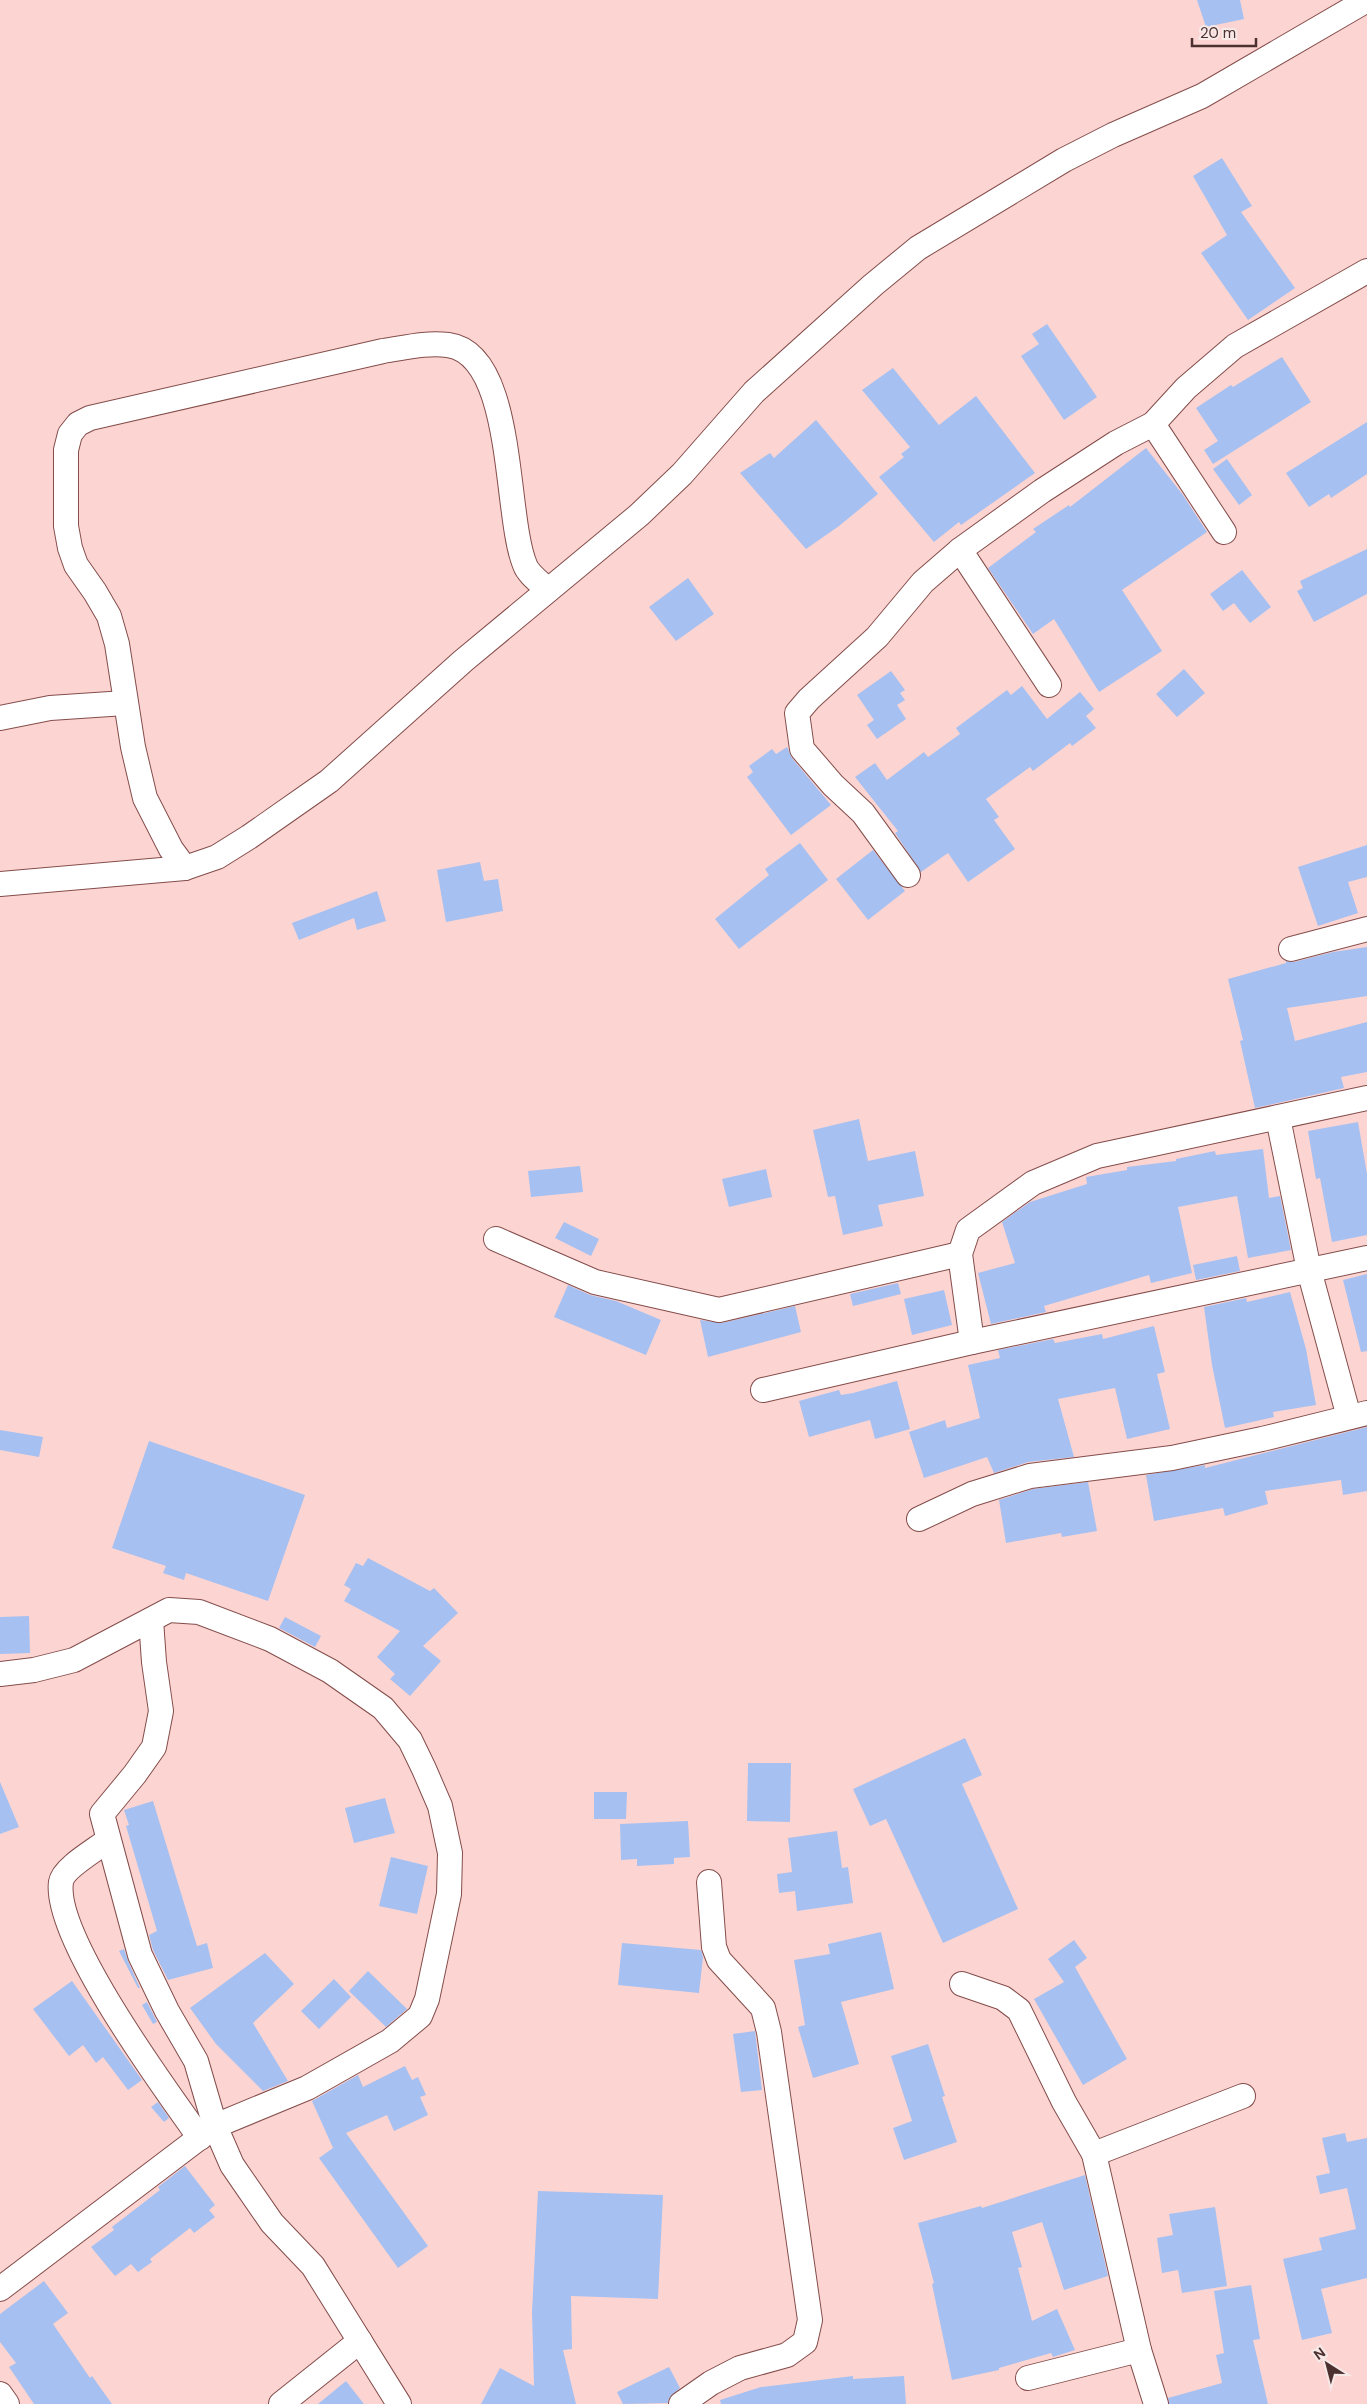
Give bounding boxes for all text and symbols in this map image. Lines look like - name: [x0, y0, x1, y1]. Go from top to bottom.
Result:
- scale bar: [1192, 15, 1256, 47]
- text: 20 m: [1200, 23, 1236, 43]
- north arrow: [1302, 2339, 1352, 2389]
- text: N: [1310, 2343, 1329, 2364]

